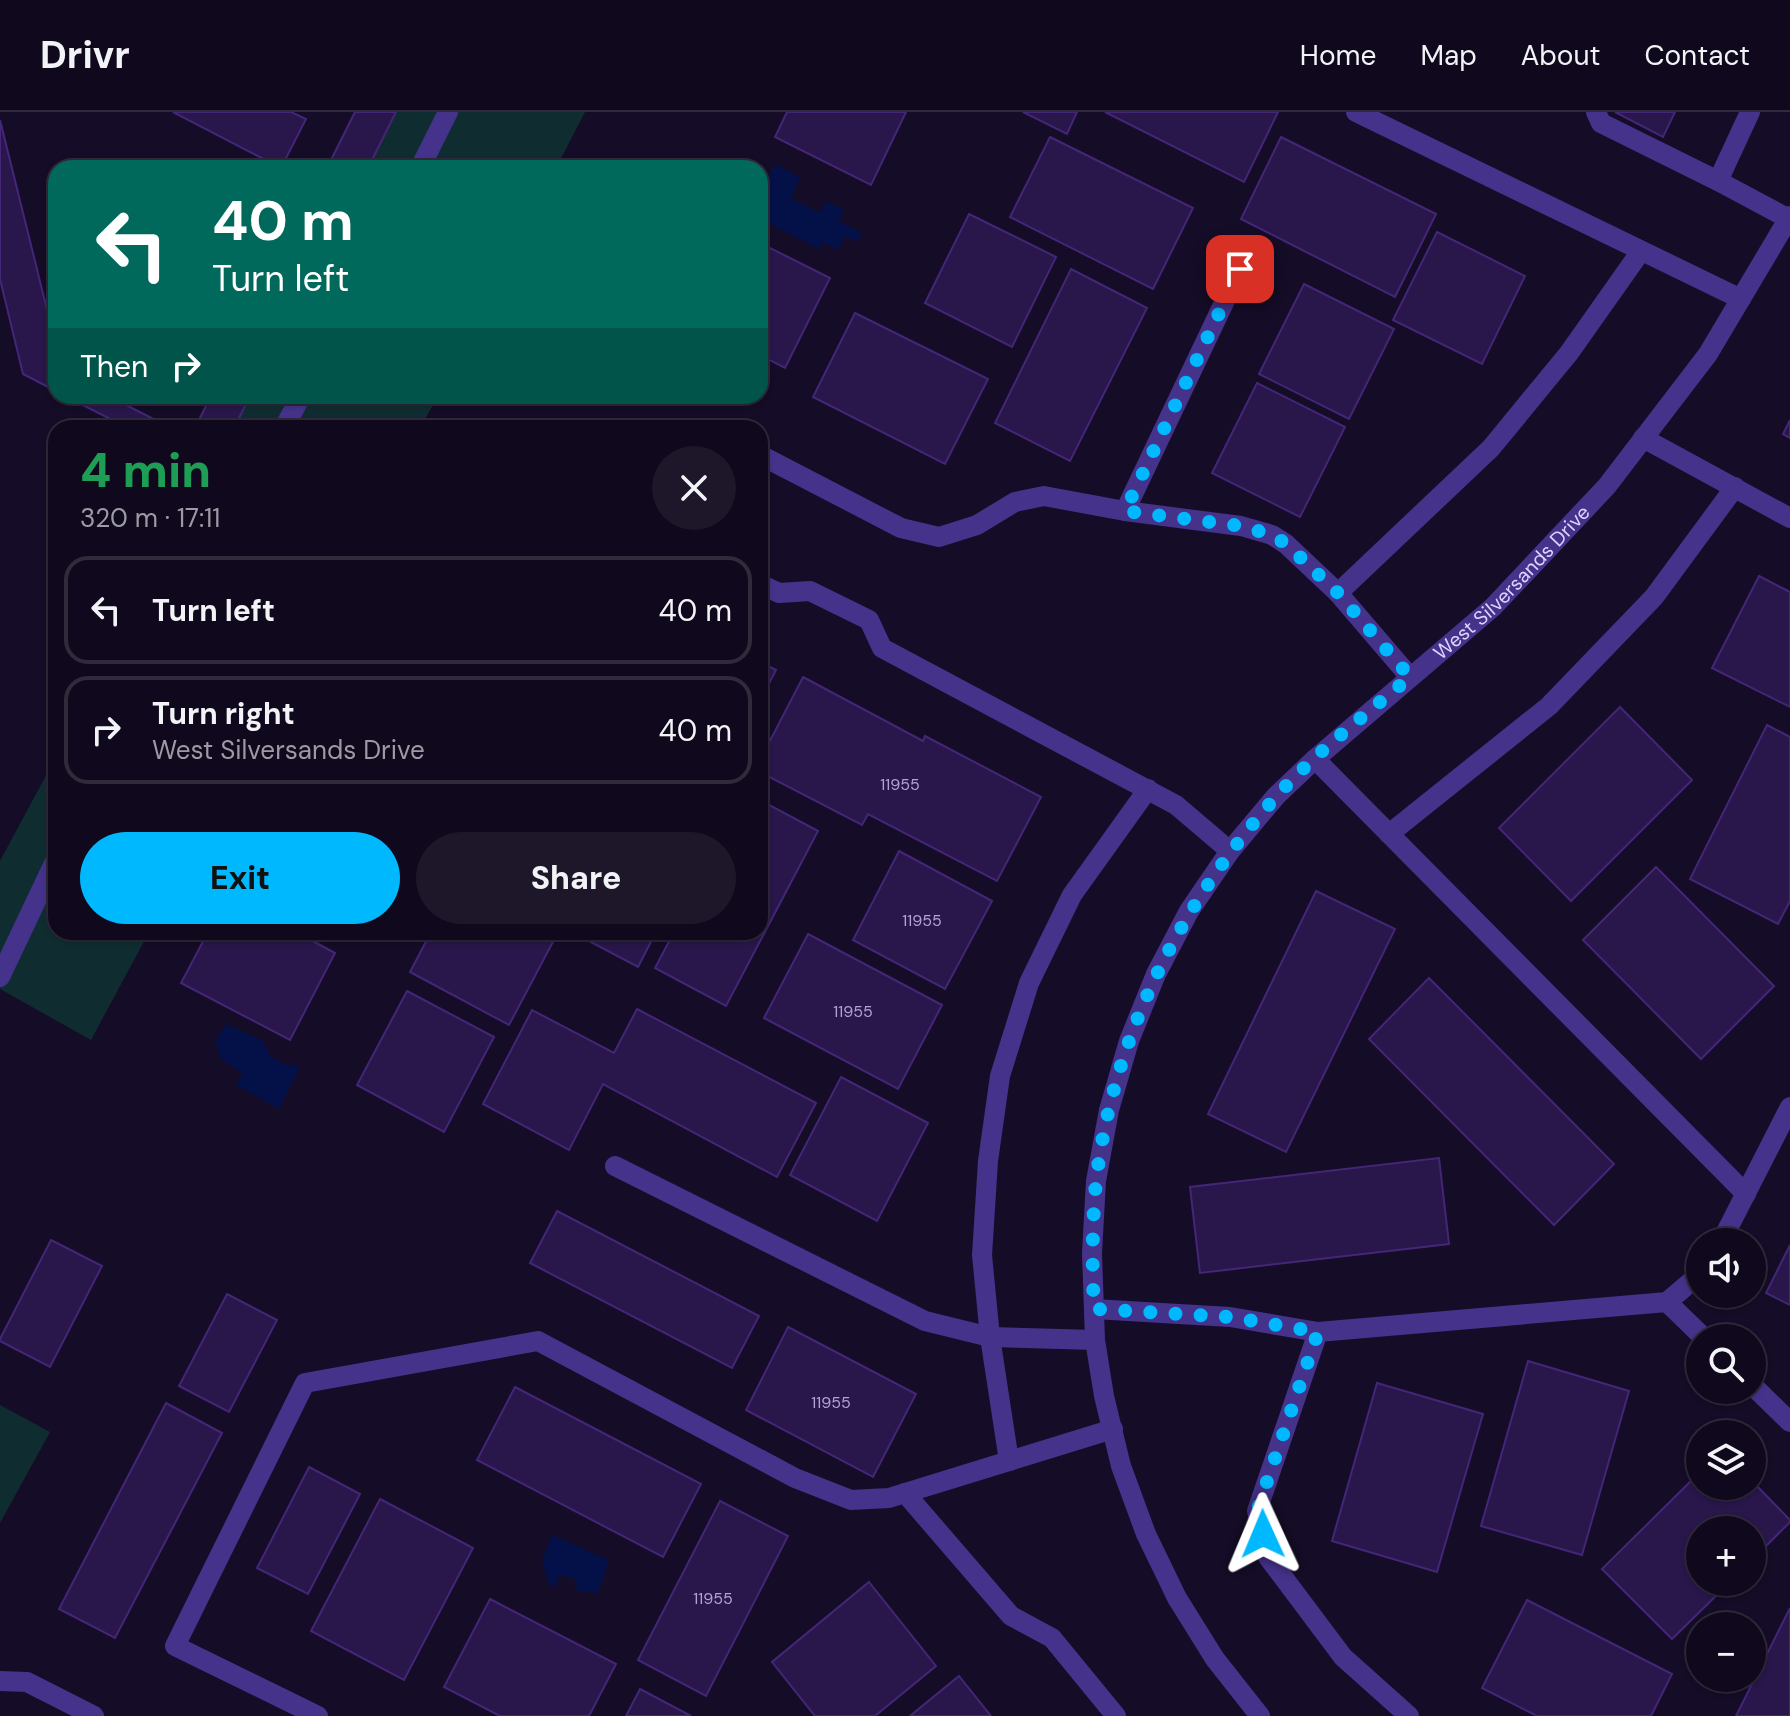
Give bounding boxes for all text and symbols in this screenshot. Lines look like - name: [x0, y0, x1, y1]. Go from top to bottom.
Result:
- text: Drivr: [40, 30, 130, 80]
- text: Home: [1300, 37, 1376, 74]
- text: Map: [1420, 37, 1477, 74]
- text: About: [1521, 37, 1600, 74]
- text: Contact: [1644, 37, 1750, 74]
- text: 40 m: [212, 184, 354, 257]
- icon: left: [80, 192, 184, 296]
- pin: [1206, 235, 1274, 303]
- icon: arrive: [1218, 247, 1262, 291]
- text: Turn left: [212, 255, 349, 302]
- icon: right: [164, 344, 208, 388]
- text: Then: [80, 347, 148, 386]
- text: 4 min: [80, 439, 211, 502]
- button: close: [652, 446, 736, 530]
- street label: West Silversands Drive: [1428, 500, 1595, 665]
- text: 320 m · 17:11: [80, 501, 220, 535]
- icon: left: [84, 588, 128, 632]
- text: Turn left: [152, 591, 275, 630]
- text: 40 m: [659, 591, 732, 630]
- text: Turn right: [152, 694, 295, 733]
- icon: right: [84, 708, 128, 752]
- text: 40 m: [659, 711, 732, 750]
- text: West Silversands Drive: [152, 733, 425, 767]
- house number: 11955: [880, 774, 920, 795]
- button: Exit: [80, 832, 400, 924]
- button: Share: [416, 832, 736, 924]
- house number: 11955: [902, 910, 942, 931]
- house number: 11955: [833, 1001, 873, 1022]
- map controls: [1686, 1228, 1766, 1692]
- button: sound: [1686, 1228, 1766, 1308]
- button: search: [1686, 1324, 1766, 1404]
- house number: 11955: [811, 1392, 851, 1413]
- button: layers: [1686, 1420, 1766, 1500]
- position arrow: [1221, 1492, 1305, 1576]
- button: +: [1686, 1516, 1766, 1596]
- house number: 11955: [693, 1588, 733, 1609]
- button: −: [1686, 1612, 1766, 1692]

